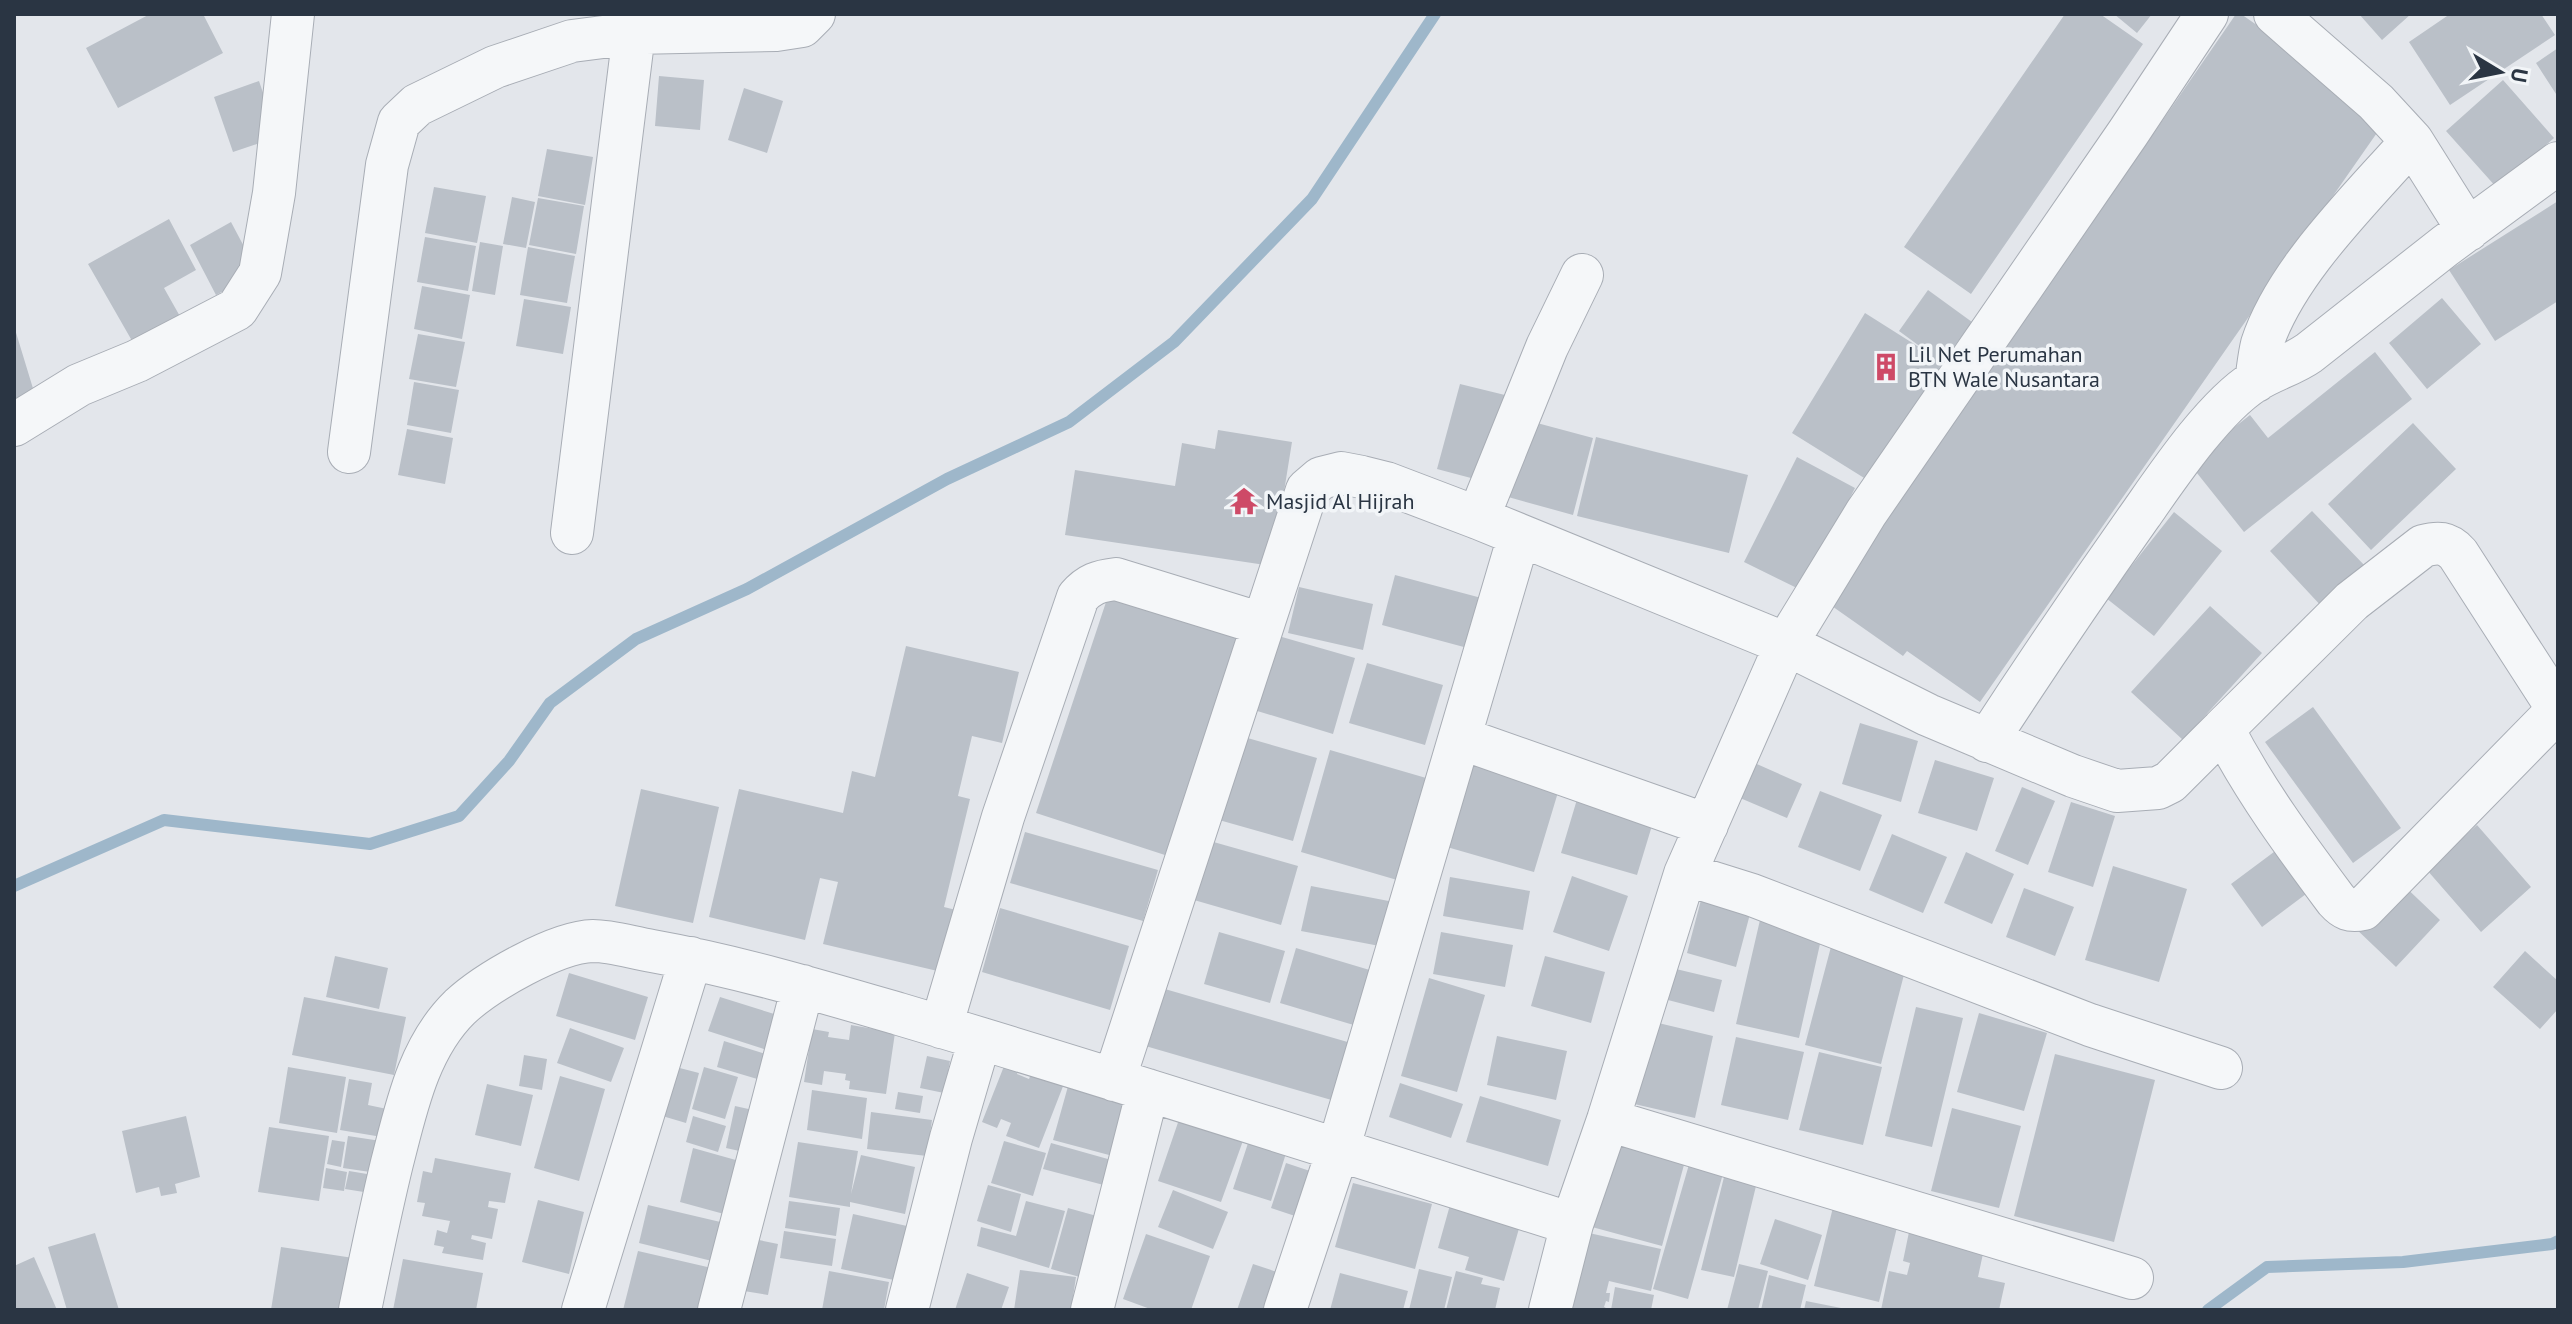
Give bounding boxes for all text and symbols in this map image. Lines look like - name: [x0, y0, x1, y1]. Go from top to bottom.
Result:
- north arrow: [2460, 32, 2540, 112]
- text: U: [2505, 66, 2535, 85]
- place label: Lil Net Perumahan BTN Wale Nusantara: [1908, 340, 2100, 393]
- building icon: Lil Net Perumahan BTN Wale Nusantara: [1871, 352, 1901, 382]
- temple icon: Masjid Al Hijrah: [1229, 486, 1259, 516]
- place label: Masjid Al Hijrah: [1266, 487, 1415, 515]

